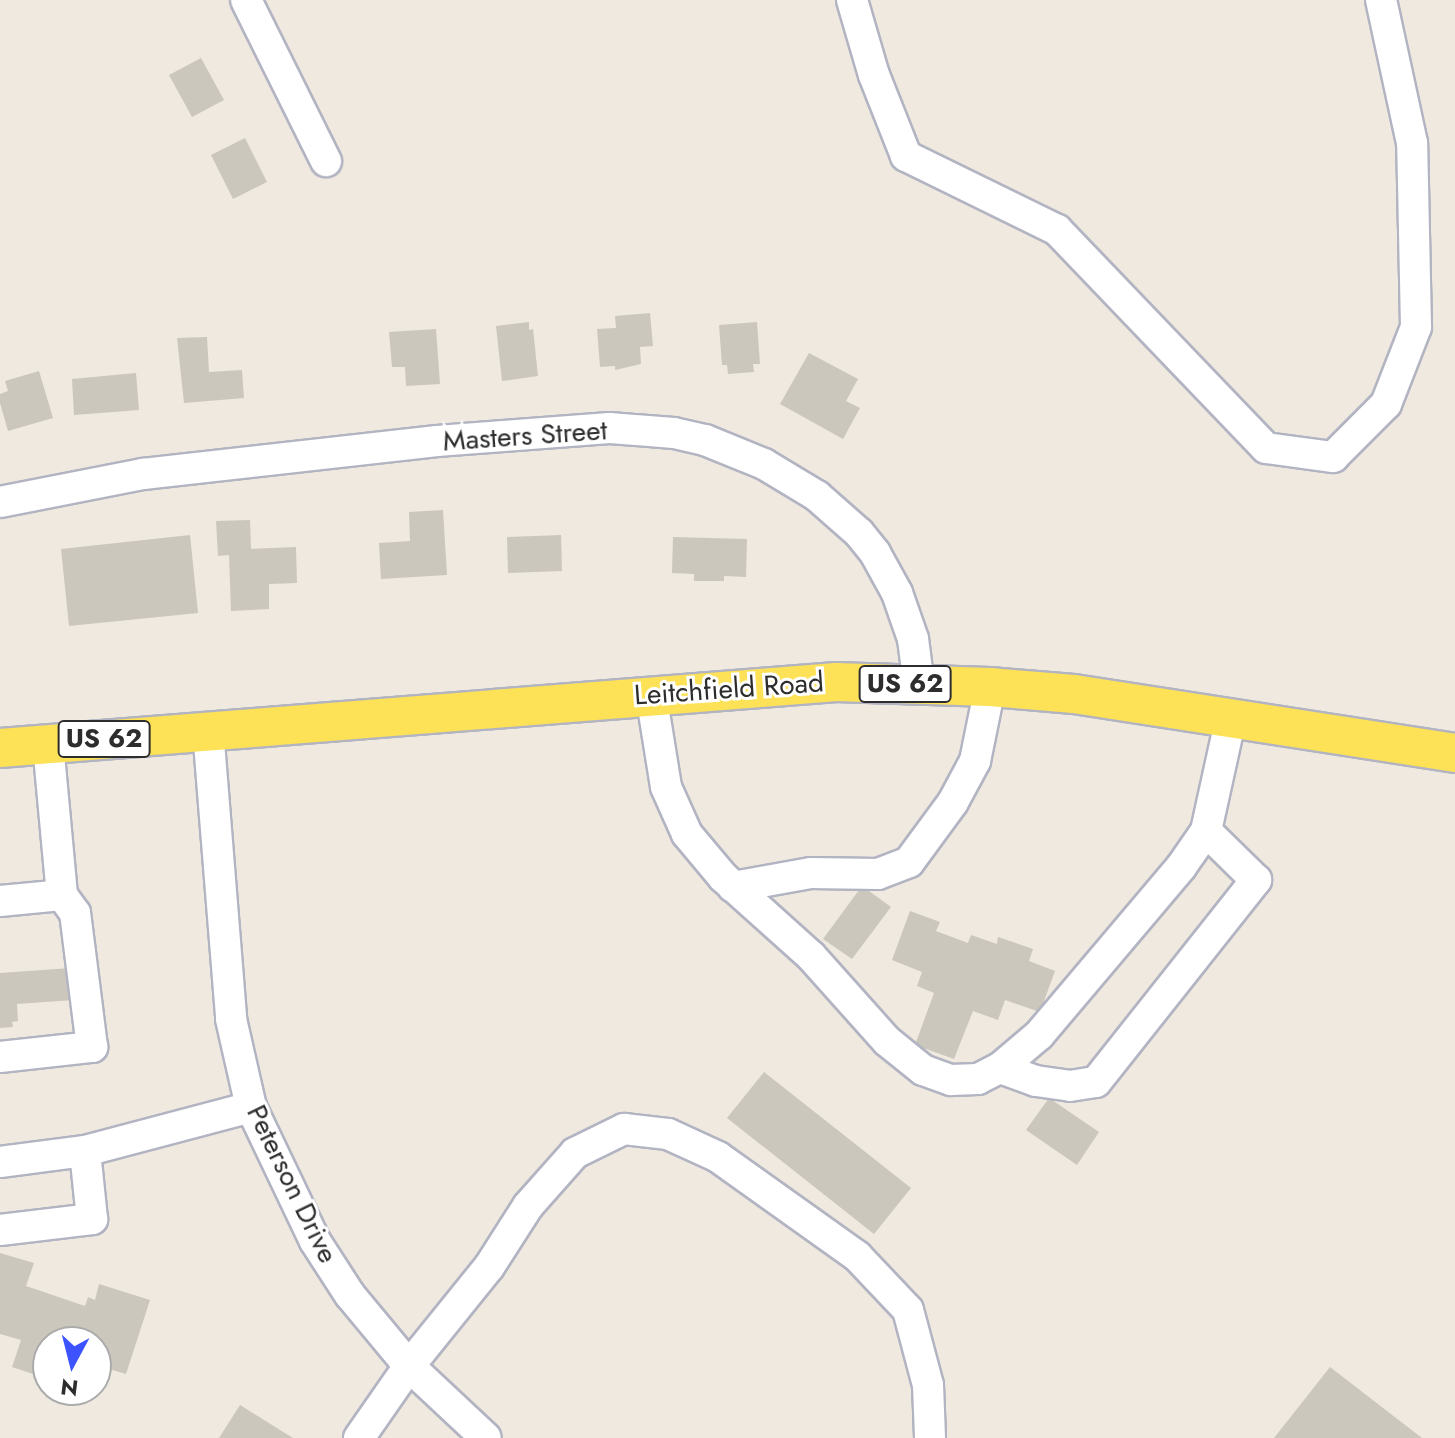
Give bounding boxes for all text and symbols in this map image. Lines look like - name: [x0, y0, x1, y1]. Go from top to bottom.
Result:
- street label: Masters Street: [442, 413, 608, 459]
- road number: US 62: [857, 662, 953, 706]
- street label: Leitchfield Road: [633, 666, 825, 712]
- road number: US 62: [56, 717, 152, 761]
- street label: Peterson Drive: [239, 1100, 345, 1268]
- north arrow: [32, 1326, 112, 1406]
- text: N: [59, 1371, 80, 1405]

